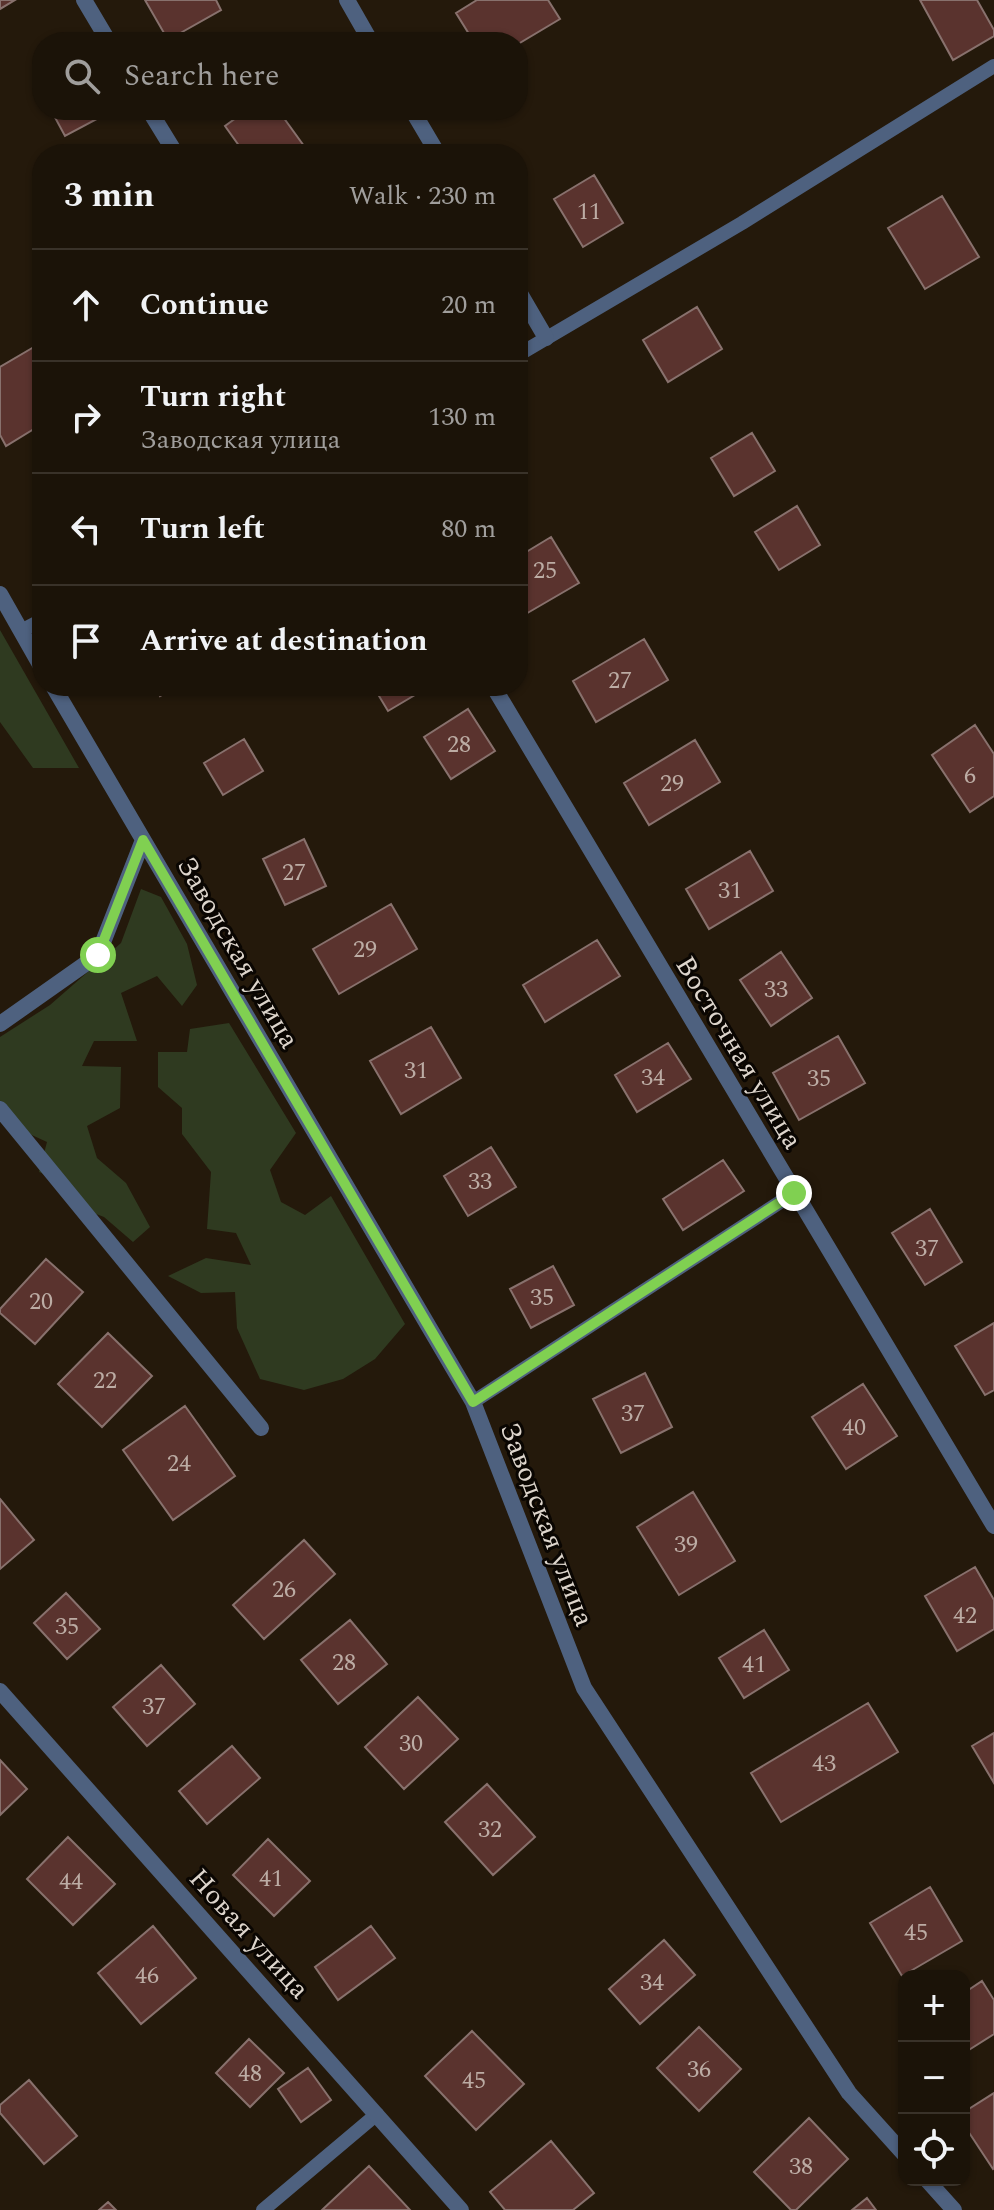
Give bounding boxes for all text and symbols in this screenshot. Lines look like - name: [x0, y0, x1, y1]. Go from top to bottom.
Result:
- search box: [32, 32, 528, 120]
- text: Search here: [124, 53, 280, 99]
- icon: search: [60, 54, 104, 98]
- text: 3 min: [64, 170, 154, 222]
- text: Walk · 230 m: [349, 176, 496, 216]
- house number: 11: [577, 194, 601, 230]
- text: Continue: [140, 282, 269, 328]
- icon: ahead: [64, 283, 108, 327]
- text: 20 m: [441, 285, 496, 325]
- text: Turn right: [140, 374, 286, 420]
- icon: right: [64, 395, 108, 439]
- text: 130 m: [428, 397, 496, 437]
- text: Заводская улица: [140, 420, 340, 460]
- text: Turn left: [140, 506, 265, 552]
- icon: left: [64, 507, 108, 551]
- text: 80 m: [441, 509, 496, 549]
- house number: 25: [533, 553, 557, 589]
- text: Arrive at destination: [140, 618, 427, 664]
- icon: arrive: [64, 619, 108, 663]
- house number: 27: [608, 663, 632, 699]
- house number: 28: [447, 727, 471, 763]
- house number: 6: [964, 758, 976, 794]
- house number: 29: [660, 766, 684, 802]
- street label: Заводская улица: [165, 849, 310, 1057]
- house number: 27: [282, 855, 306, 891]
- house number: 31: [718, 873, 742, 909]
- house number: 29: [353, 932, 377, 968]
- route start: [80, 937, 116, 973]
- street label: Восточная улица: [664, 948, 814, 1158]
- house number: 33: [764, 972, 788, 1008]
- house number: 31: [404, 1053, 428, 1089]
- house number: 34: [641, 1060, 665, 1096]
- house number: 35: [807, 1061, 831, 1097]
- house number: 33: [468, 1164, 492, 1200]
- route end: [776, 1175, 812, 1211]
- house number: 37: [915, 1231, 939, 1267]
- house number: 35: [530, 1280, 554, 1316]
- house number: 20: [29, 1284, 53, 1320]
- house number: 22: [93, 1363, 117, 1399]
- house number: 37: [621, 1396, 645, 1432]
- house number: 40: [842, 1410, 866, 1446]
- street label: Заводская улица: [488, 1416, 605, 1633]
- house number: 24: [167, 1446, 191, 1482]
- house number: 39: [674, 1527, 698, 1563]
- house number: 26: [272, 1572, 296, 1608]
- house number: 42: [953, 1598, 977, 1634]
- house number: 35: [55, 1609, 79, 1645]
- house number: 28: [332, 1645, 356, 1681]
- house number: 41: [742, 1647, 766, 1683]
- house number: 37: [142, 1689, 166, 1725]
- house number: 30: [399, 1726, 423, 1762]
- house number: 43: [812, 1746, 836, 1782]
- house number: 32: [478, 1812, 502, 1848]
- street label: Новая улица: [178, 1859, 320, 2009]
- house number: 41: [259, 1861, 283, 1897]
- house number: 44: [59, 1864, 83, 1900]
- house number: 45: [904, 1915, 928, 1951]
- house number: 46: [135, 1958, 159, 1994]
- house number: 34: [640, 1965, 664, 2001]
- map controls: [898, 1970, 970, 2186]
- button: +: [898, 1970, 970, 2042]
- button: −: [898, 2042, 970, 2114]
- house number: 36: [687, 2052, 711, 2088]
- house number: 48: [238, 2056, 262, 2092]
- house number: 45: [462, 2063, 486, 2099]
- button: locate: [898, 2114, 970, 2186]
- house number: 38: [789, 2149, 813, 2185]

